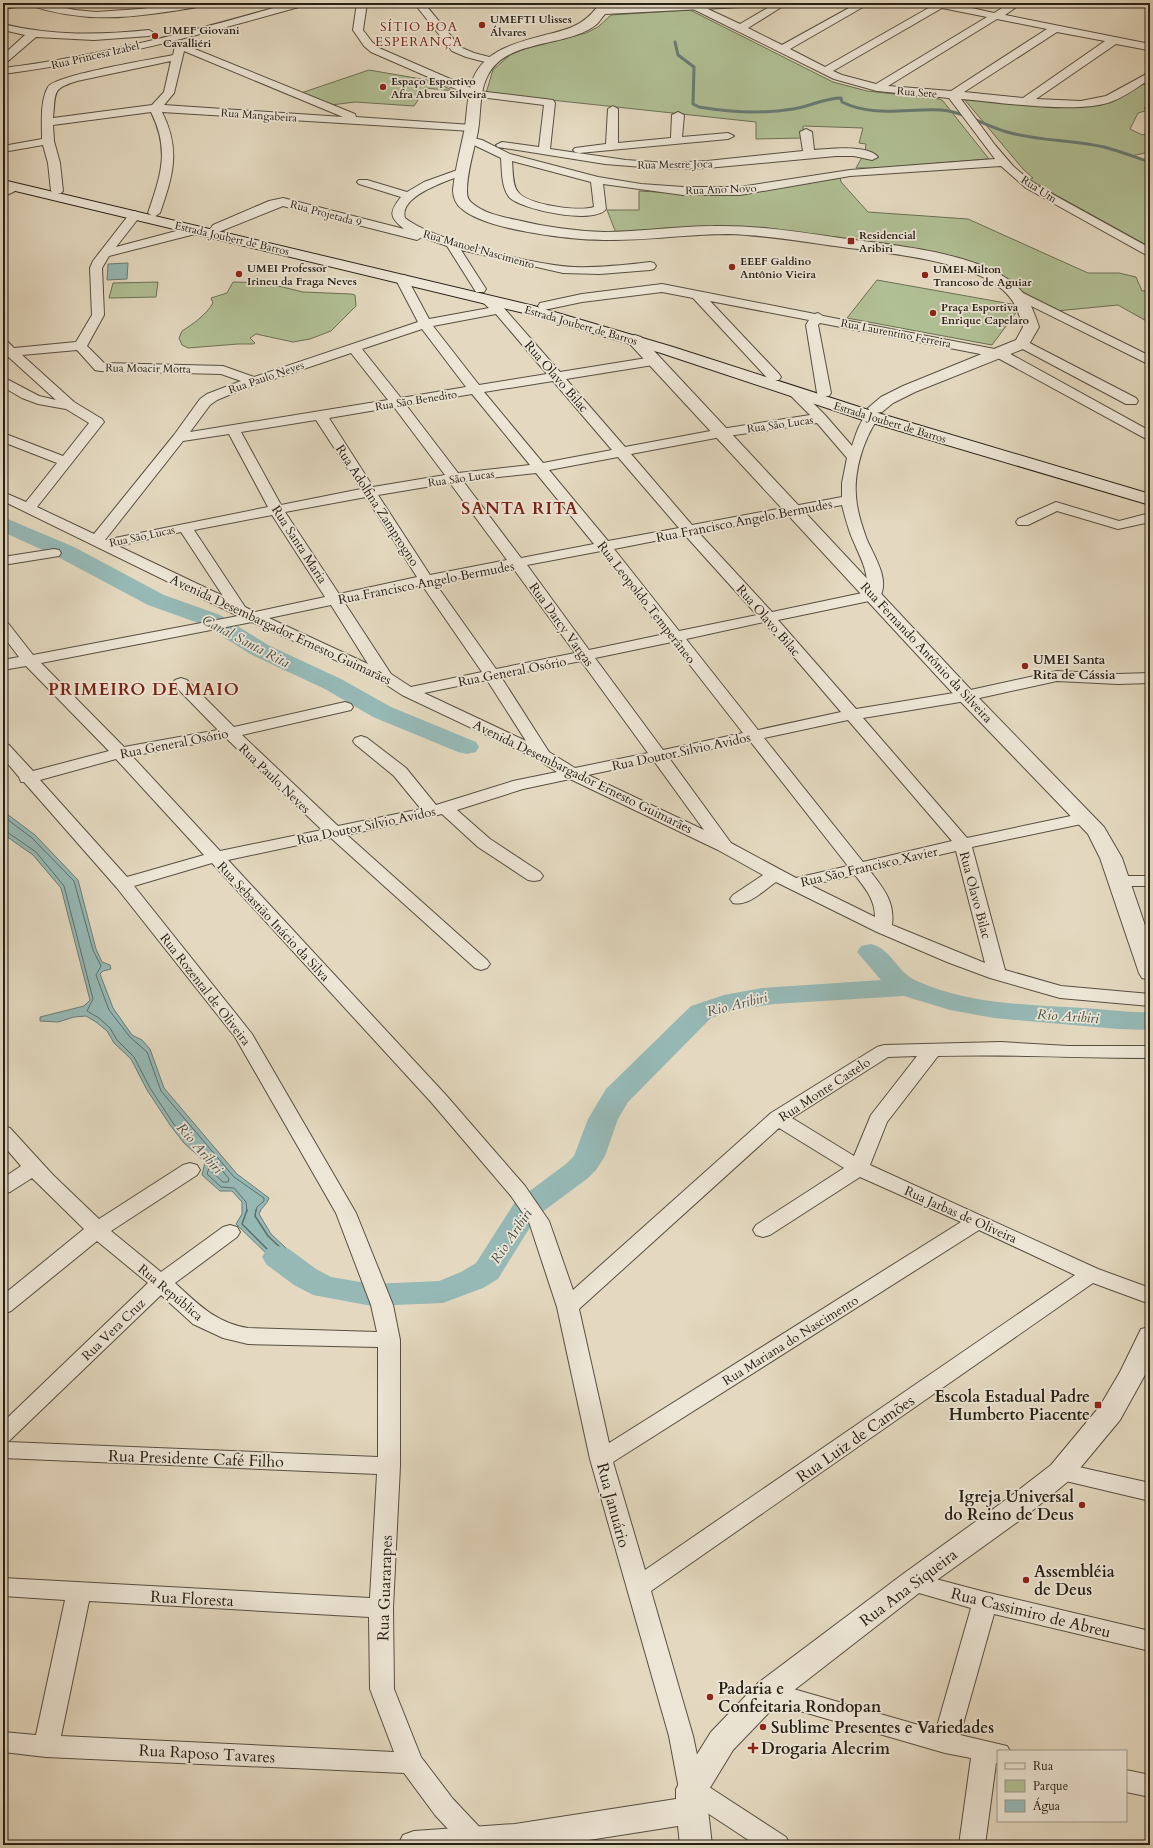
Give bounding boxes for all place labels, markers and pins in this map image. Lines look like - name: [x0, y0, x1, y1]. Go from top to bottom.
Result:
- place label: UMEFTI Ulisses Álvares: [490, 12, 572, 40]
- marker: UMEFTI Ulisses Álvares: [477, 20, 487, 30]
- place label: UMEF Giovani Cavalliéri: [163, 23, 240, 51]
- marker: UMEF Giovani Cavalliéri: [150, 31, 160, 41]
- place label: Espaço Esportivo Afra Abreu Silveira: [391, 74, 487, 102]
- marker: Espaço Esportivo Afra Abreu Silveira: [378, 82, 388, 92]
- place label: Residencial Aribiri: [859, 228, 917, 256]
- marker: Residencial Aribiri: [846, 236, 856, 246]
- place label: EEEF Galdino Antônio Vieira: [740, 254, 817, 282]
- place label: UMEI Professor Irineu da Fraga Neves: [247, 261, 357, 289]
- marker: EEEF Galdino Antônio Vieira: [727, 262, 737, 272]
- place label: UMEI Milton Trancoso de Aguiar: [933, 262, 1032, 290]
- marker: UMEI Professor Irineu da Fraga Neves: [234, 269, 244, 279]
- marker: UMEI Milton Trancoso de Aguiar: [920, 270, 930, 280]
- place label: Praça Esportiva Enrique Capelaro: [941, 300, 1030, 328]
- marker: Praça Esportiva Enrique Capelaro: [928, 308, 938, 318]
- place label: UMEI Santa Rita de Cássia: [1033, 651, 1116, 684]
- marker: UMEI Santa Rita de Cássia: [1020, 661, 1030, 671]
- place label: Escola Estadual Padre Humberto Piacente: [934, 1386, 1090, 1426]
- marker: Escola Estadual Padre Humberto Piacente: [1093, 1400, 1103, 1410]
- place label: Igreja Universal do Reino de Deus: [944, 1486, 1074, 1526]
- marker: Igreja Universal do Reino de Deus: [1077, 1500, 1087, 1510]
- place label: Assembléia de Deus: [1034, 1561, 1115, 1601]
- marker: Assembléia de Deus: [1021, 1575, 1031, 1585]
- place label: Padaria e Confeitaria Rondopan: [718, 1678, 882, 1718]
- marker: Padaria e Confeitaria Rondopan: [705, 1692, 715, 1702]
- place label: Sublime Presentes e Variedades: [771, 1717, 994, 1739]
- marker: Sublime Presentes e Variedades: [758, 1722, 768, 1732]
- place label: Drogaria Alecrim: [761, 1738, 890, 1760]
- marker: Drogaria Alecrim: [748, 1743, 758, 1753]

